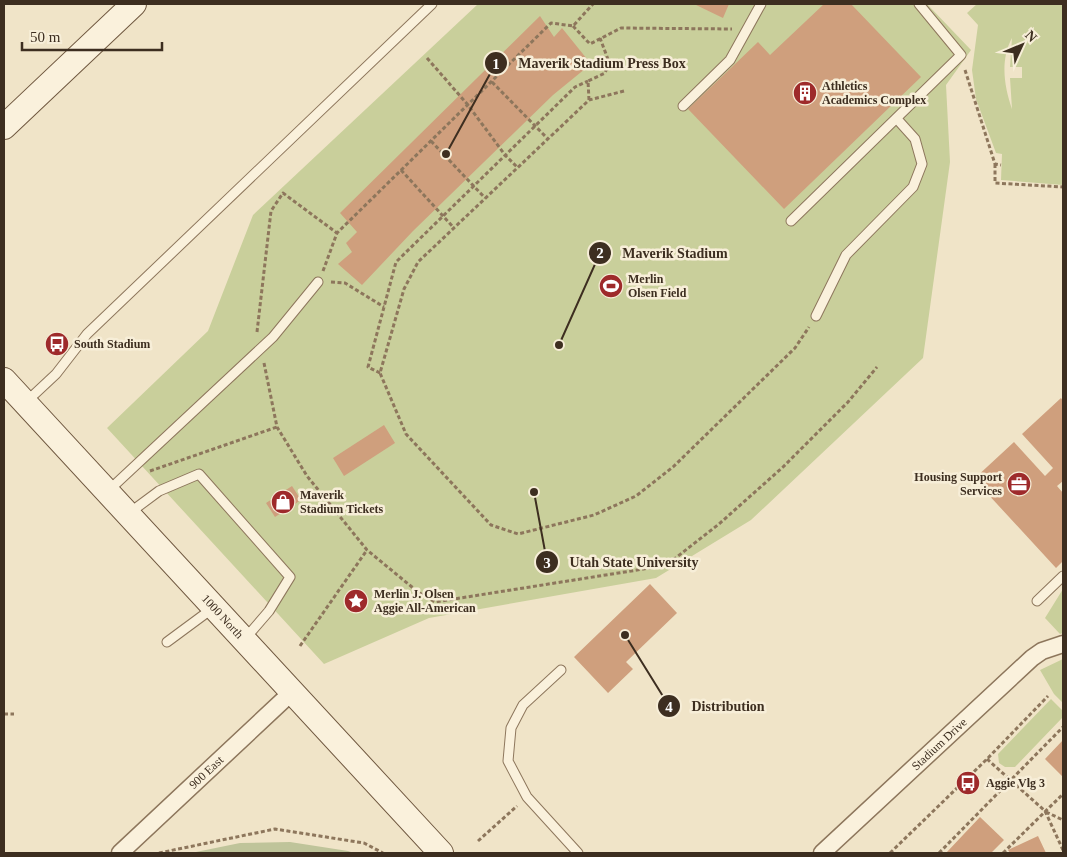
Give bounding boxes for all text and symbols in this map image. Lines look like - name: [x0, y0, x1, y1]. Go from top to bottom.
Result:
- scale bar: [22, 20, 162, 52]
- north arrow: [997, 20, 1047, 70]
- text: N: [1022, 27, 1040, 45]
- text: 50 m: [30, 29, 61, 45]
- callout: Maverik Stadium Press Box: [483, 49, 696, 78]
- text: 1: [492, 56, 500, 72]
- text: Maverik Stadium Press Box: [518, 56, 686, 71]
- place label: Athletics Academics Complex: [822, 79, 926, 107]
- building icon: Athletics Academics Complex: [792, 80, 818, 106]
- callout: Maverik Stadium: [587, 238, 737, 267]
- text: 2: [596, 245, 604, 261]
- text: Maverik Stadium: [622, 246, 728, 261]
- place label: Merlin Olsen Field: [628, 272, 687, 300]
- sports icon: Merlin Olsen Field: [598, 273, 624, 299]
- bus stop icon: South Stadium: [44, 331, 70, 357]
- place label: South Stadium: [74, 337, 150, 351]
- place label: Housing Support Services: [914, 470, 1002, 498]
- office icon: Housing Support Services: [1006, 471, 1032, 497]
- place label: Maverik Stadium Tickets: [300, 488, 384, 516]
- shop icon: Maverik Stadium Tickets: [270, 489, 296, 515]
- callout: Utah State University: [535, 548, 709, 577]
- text: 3: [543, 555, 551, 571]
- text: Utah State University: [569, 555, 699, 570]
- place label: Merlin J. Olsen Aggie All-American: [374, 587, 476, 615]
- place icon: Merlin J. Olsen Aggie All-American: [343, 588, 369, 614]
- street label: 1000 North: [199, 592, 246, 641]
- callout: Distribution: [657, 692, 775, 721]
- text: 4: [665, 699, 673, 715]
- text: Distribution: [691, 699, 765, 714]
- street label: Stadium Drive: [909, 715, 970, 773]
- street label: 900 East: [186, 753, 227, 792]
- bus stop icon: Aggie Vlg 3: [955, 770, 981, 796]
- place label: Aggie Vlg 3: [986, 776, 1045, 790]

